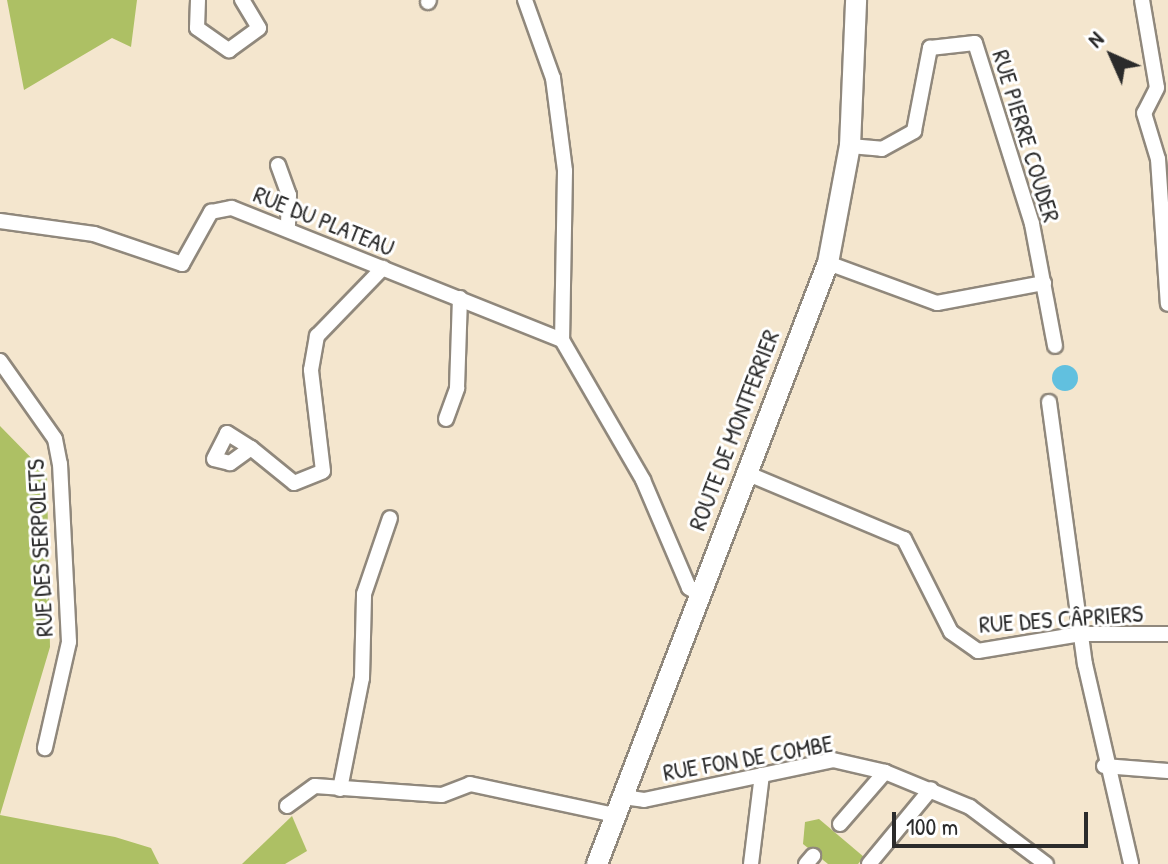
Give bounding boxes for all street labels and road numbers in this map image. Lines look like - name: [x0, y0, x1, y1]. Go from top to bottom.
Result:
- street label: RUE PIERRE COUDER: [986, 46, 1066, 226]
- street label: RUE DU PLATEAU: [249, 180, 399, 262]
- street label: ROUTE DE MONTFERRIER: [682, 326, 786, 534]
- street label: RUE DES SERPOLETS: [21, 458, 59, 638]
- street label: RUE DES CÂPRIERS: [978, 599, 1144, 639]
- street label: RUE FON DE COMBE: [661, 729, 835, 787]

